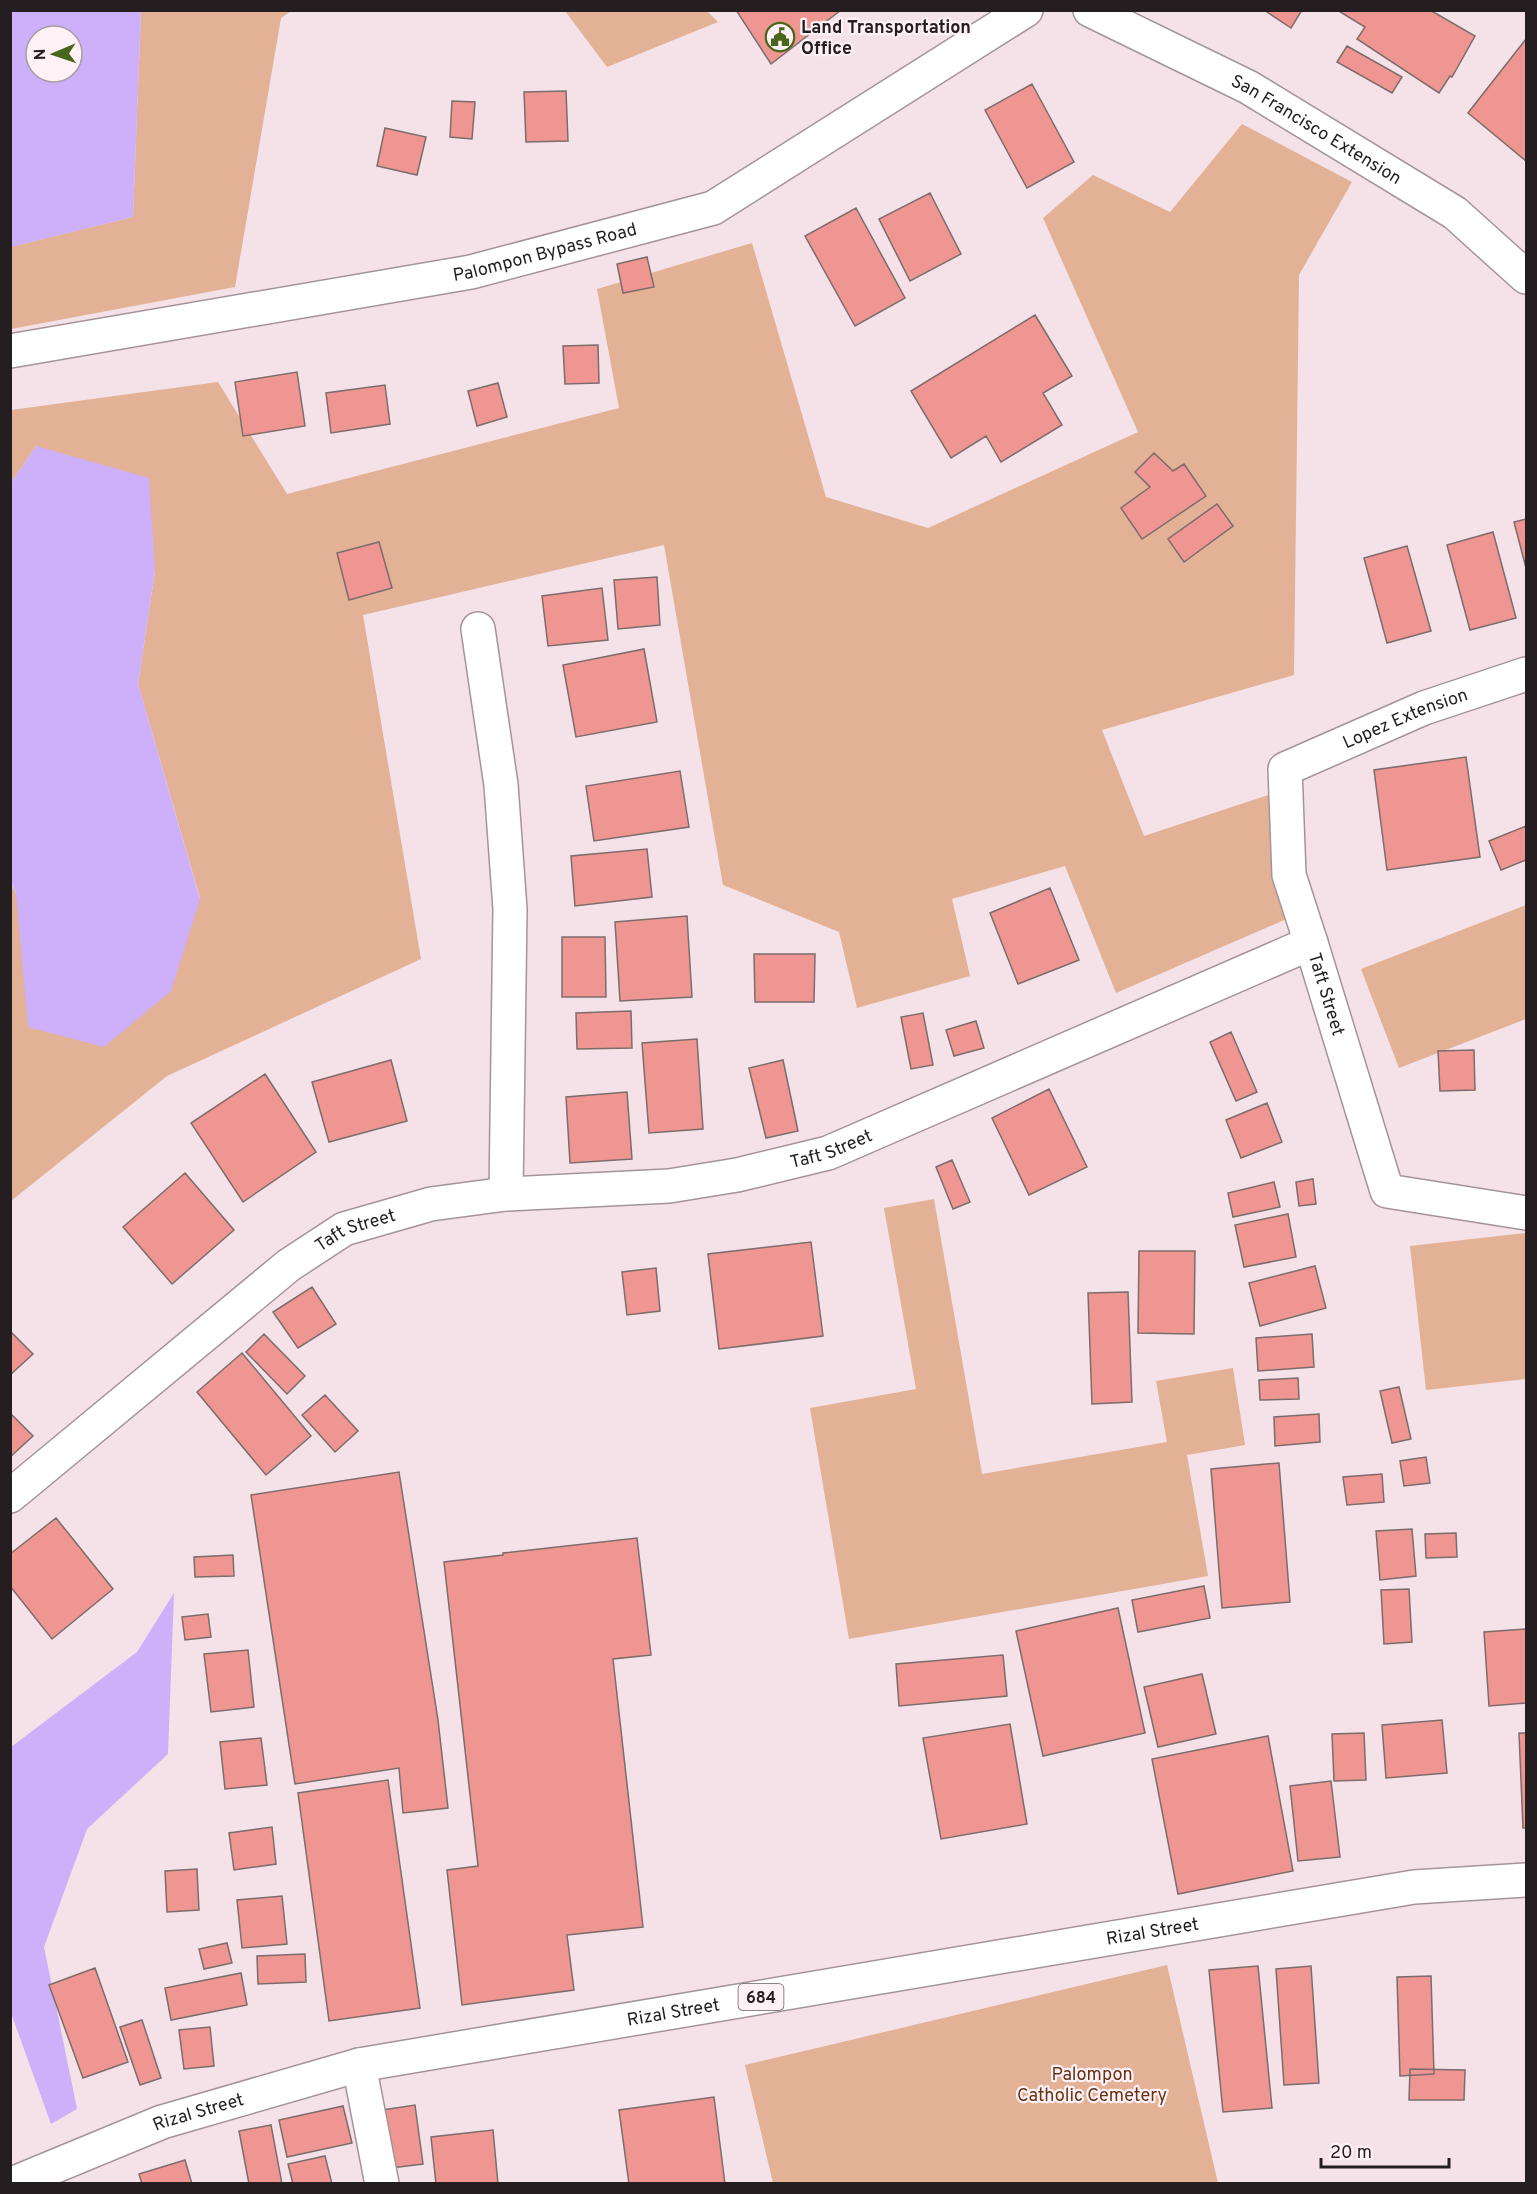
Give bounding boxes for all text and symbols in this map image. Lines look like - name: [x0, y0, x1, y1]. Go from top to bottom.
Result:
- place label: Land Transportation Office: [801, 17, 971, 61]
- public building icon: Land Transportation Office: [764, 21, 796, 53]
- north arrow: [24, 24, 84, 84]
- text: N: [31, 48, 51, 61]
- street label: San Francisco Extension: [1227, 70, 1405, 191]
- street label: Palompon Bypass Road: [451, 219, 640, 288]
- street label: Lopez Extension: [1340, 684, 1471, 755]
- street label: Taft Street: [1302, 950, 1349, 1039]
- street label: Taft Street: [788, 1125, 876, 1175]
- street label: Taft Street: [311, 1205, 398, 1258]
- street label: Rizal Street: [1105, 1913, 1201, 1952]
- road number: 684: [738, 1984, 783, 2010]
- street label: Rizal Street: [625, 1994, 722, 2033]
- park label: Palompon Catholic Cemetery: [1017, 2064, 1167, 2108]
- street label: Rizal Street: [150, 2089, 247, 2138]
- scale bar: [1321, 2131, 1448, 2169]
- text: 20 m: [1330, 2142, 1372, 2165]

